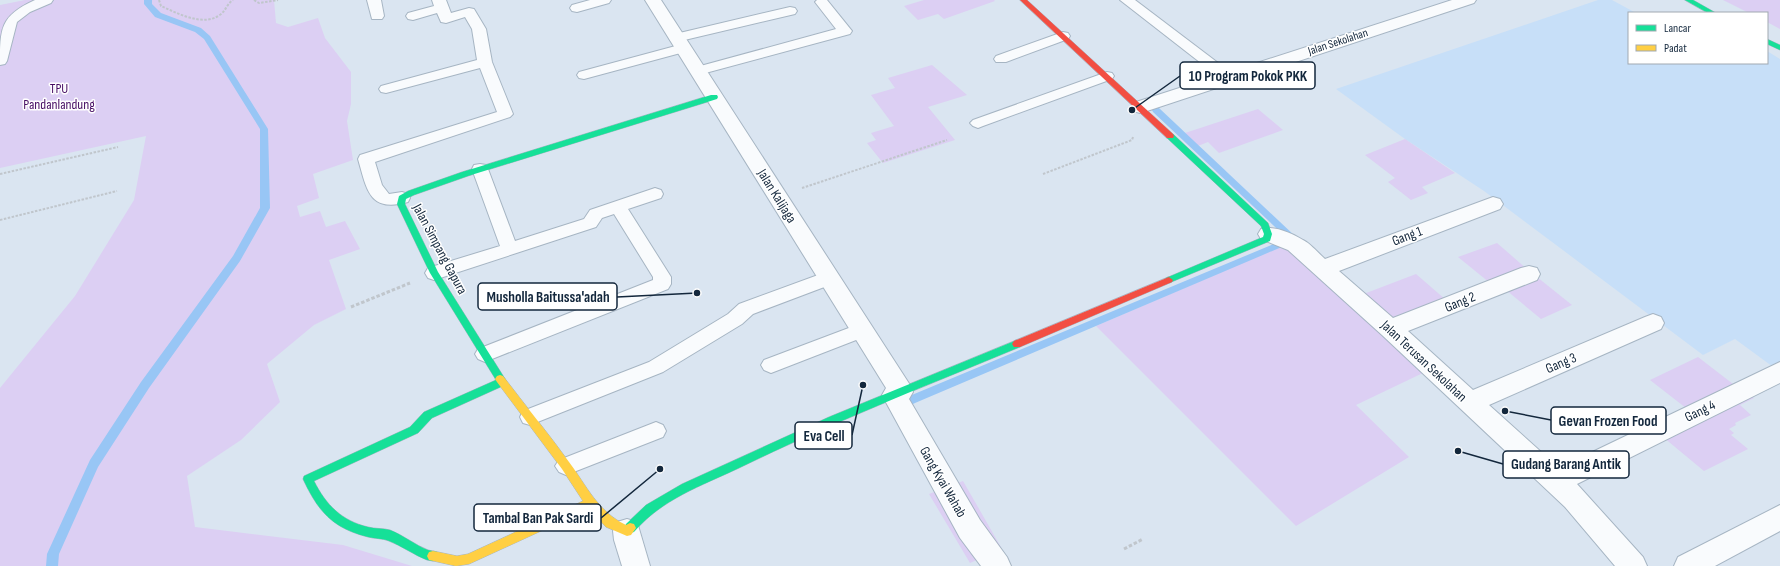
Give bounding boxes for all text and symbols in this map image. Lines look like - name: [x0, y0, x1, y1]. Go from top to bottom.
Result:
- legend: [1628, 12, 1768, 64]
- text: Lancar: [1664, 21, 1691, 36]
- street label: Jalan Sekolahan: [1305, 25, 1370, 59]
- text: Padat: [1664, 41, 1687, 56]
- callout: 10 Program Pokok PKK: [1180, 62, 1315, 89]
- text: 10 Program Pokok PKK: [1189, 67, 1308, 86]
- park label: TPU Pandanlandung: [23, 80, 95, 113]
- street label: Jalan Kalijaga: [753, 165, 800, 226]
- street label: Jalan Simpang Gapura: [409, 200, 471, 297]
- street label: Gang 1: [1389, 222, 1425, 249]
- callout: Musholla Baitussa'adah: [478, 283, 617, 310]
- text: Musholla Baitussa'adah: [486, 288, 610, 307]
- street label: Gang 2: [1442, 288, 1478, 316]
- street label: Jalan Terusan Sekolahan: [1377, 316, 1470, 405]
- street label: Gang 3: [1543, 349, 1579, 377]
- street label: Gang 4: [1682, 396, 1718, 426]
- callout: Gevan Frozen Food: [1551, 407, 1666, 434]
- text: Gevan Frozen Food: [1559, 412, 1657, 431]
- callout: Eva Cell: [795, 422, 852, 449]
- text: Eva Cell: [803, 427, 845, 446]
- street label: Gang Kyai Wahab: [916, 444, 970, 521]
- callout: Gudang Barang Antik: [1503, 451, 1629, 478]
- text: Gudang Barang Antik: [1511, 455, 1622, 474]
- callout: Tambal Ban Pak Sardi: [474, 504, 601, 531]
- text: Tambal Ban Pak Sardi: [483, 509, 593, 528]

